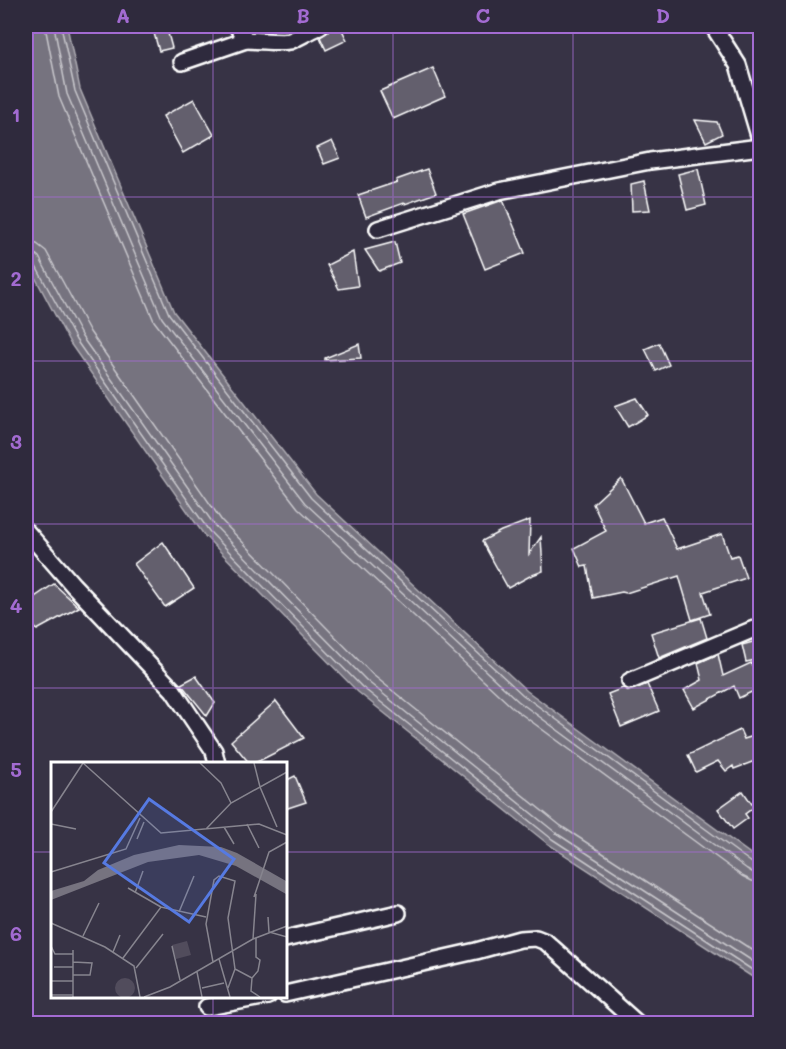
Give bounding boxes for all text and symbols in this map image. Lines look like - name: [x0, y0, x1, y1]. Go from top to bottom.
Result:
- text: A: [116, 2, 130, 28]
- text: B: [296, 2, 310, 28]
- text: C: [476, 2, 491, 28]
- text: D: [656, 2, 670, 28]
- text: 1: [12, 101, 20, 127]
- text: 2: [10, 265, 22, 291]
- text: 3: [10, 428, 22, 454]
- text: 4: [10, 592, 23, 618]
- text: 5: [10, 756, 22, 782]
- inset map: [51, 762, 286, 998]
- text: 6: [10, 920, 22, 946]

